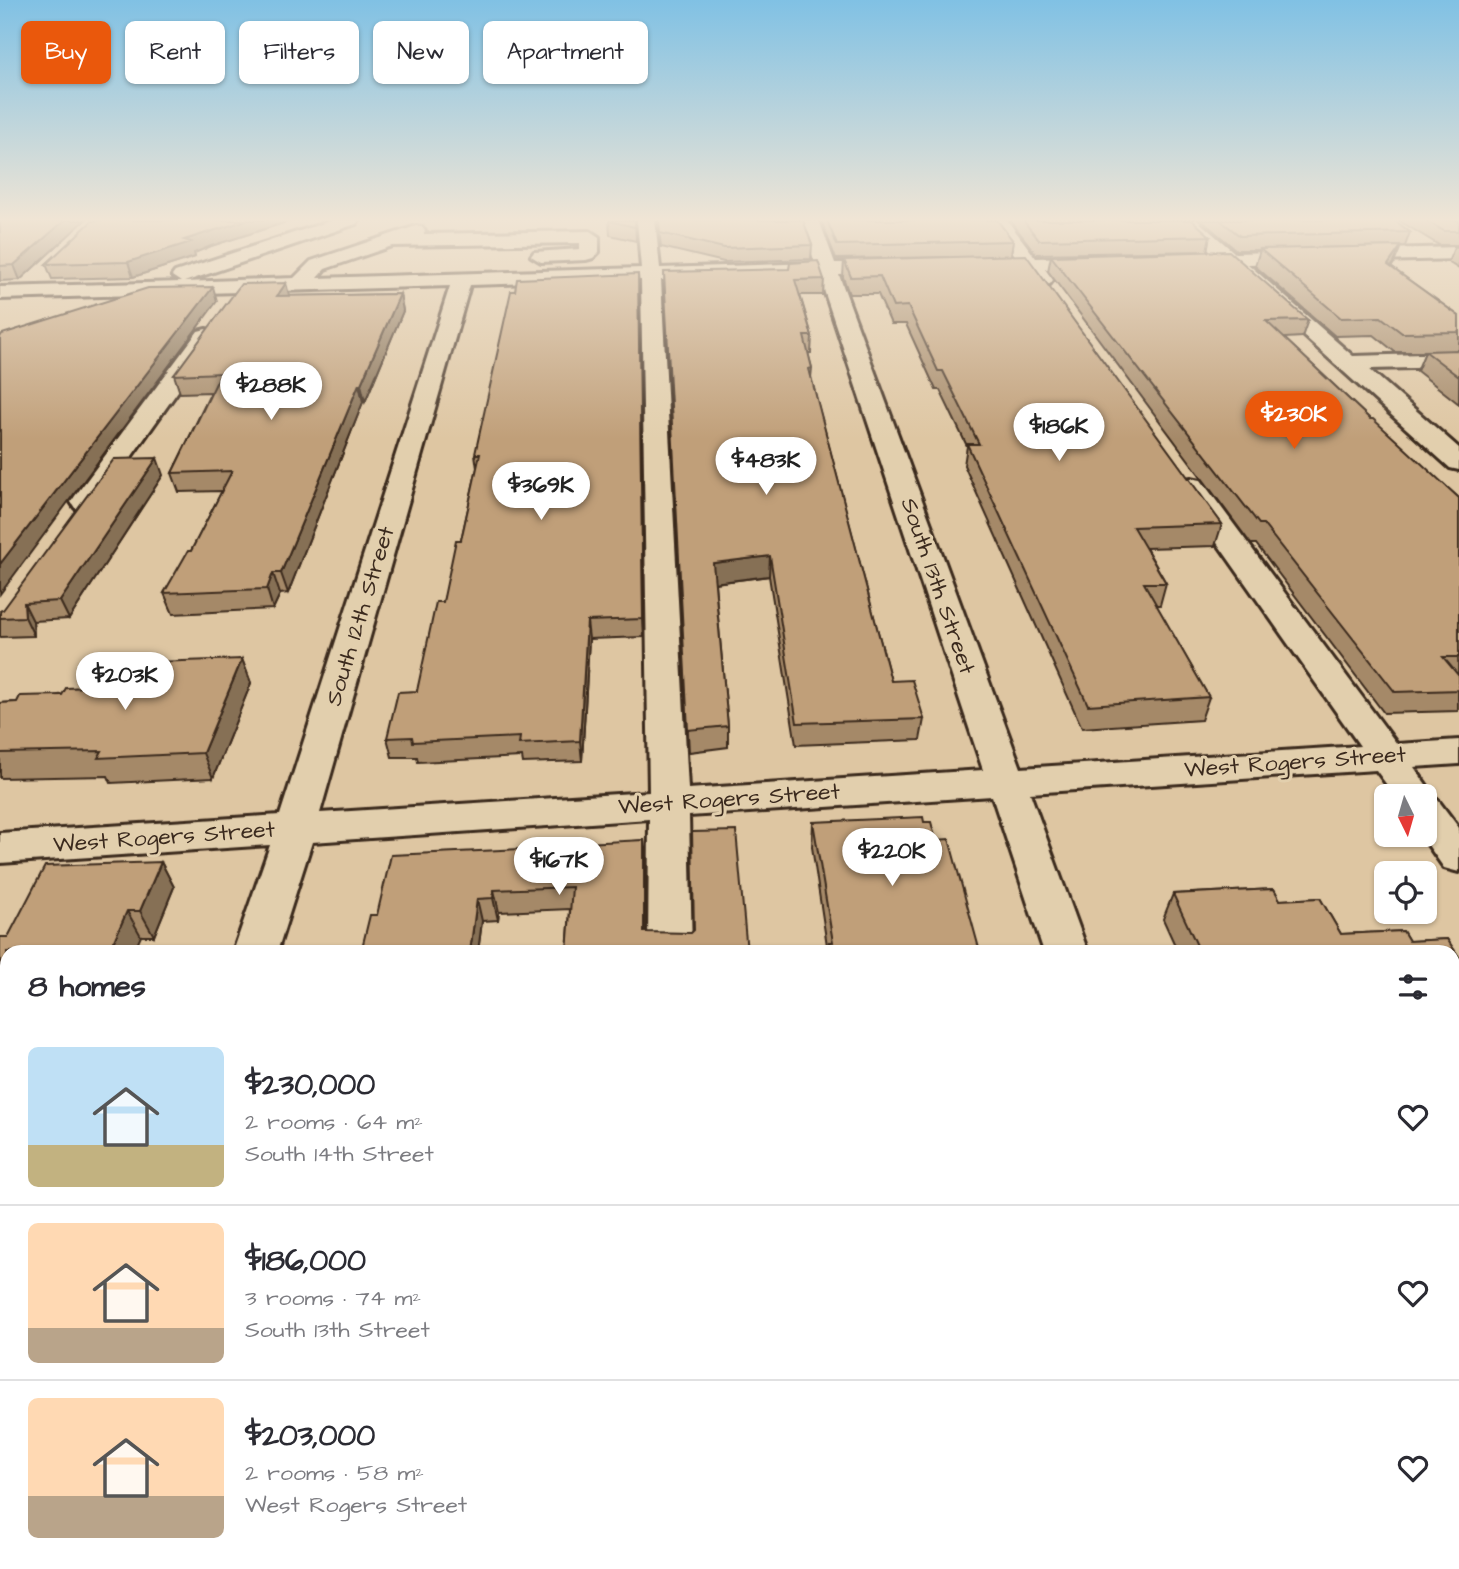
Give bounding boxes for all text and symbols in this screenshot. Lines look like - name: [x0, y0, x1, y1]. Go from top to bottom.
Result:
- chip: Buy: [21, 21, 111, 84]
- chip: Rent: [125, 21, 225, 84]
- chip: Filters: [239, 21, 359, 84]
- chip: New: [373, 21, 469, 84]
- chip: Apartment: [483, 21, 648, 84]
- pin: $288K: [222, 362, 320, 422]
- text: $288K: [236, 369, 306, 401]
- pin: $230K: [1245, 392, 1343, 451]
- text: $230K: [1261, 398, 1327, 430]
- pin: $186K: [1010, 404, 1108, 463]
- text: $186K: [1029, 410, 1089, 442]
- pin: $483K: [717, 438, 815, 497]
- text: $483K: [732, 444, 801, 476]
- pin: $369K: [492, 462, 590, 522]
- text: $369K: [508, 469, 574, 501]
- street label: South 13th Street: [893, 493, 983, 679]
- street label: South 12th Street: [317, 522, 403, 710]
- pin: $203K: [76, 652, 174, 712]
- text: $203K: [92, 659, 158, 691]
- street label: West Rogers Street: [1183, 738, 1408, 787]
- street label: West Rogers Street: [617, 775, 842, 824]
- north arrow: [1374, 784, 1437, 847]
- map controls: [1374, 784, 1437, 924]
- street label: West Rogers Street: [52, 813, 277, 862]
- pin: $220K: [843, 828, 941, 888]
- text: $220K: [858, 835, 926, 867]
- pin: $167K: [510, 838, 608, 897]
- text: $167K: [530, 844, 588, 876]
- button: locate: [1374, 861, 1437, 924]
- text: 8 homes: [28, 966, 146, 1008]
- icon: filters: [1394, 968, 1432, 1006]
- text: $230,000: [245, 1064, 375, 1106]
- icon: home: [84, 1075, 168, 1159]
- icon: heart: [1394, 1098, 1432, 1136]
- text: 2 rooms · 64 m²: [245, 1106, 423, 1138]
- text: South 14th Street: [245, 1138, 434, 1170]
- text: $186,000: [245, 1240, 366, 1282]
- icon: home: [84, 1251, 168, 1335]
- icon: heart: [1394, 1274, 1432, 1312]
- text: 3 rooms · 74 m²: [245, 1282, 421, 1314]
- text: South 13th Street: [245, 1314, 430, 1346]
- text: $203,000: [245, 1415, 375, 1457]
- icon: home: [84, 1426, 168, 1510]
- icon: heart: [1394, 1449, 1432, 1487]
- text: 2 rooms · 58 m²: [245, 1457, 424, 1489]
- text: West Rogers Street: [245, 1489, 467, 1521]

